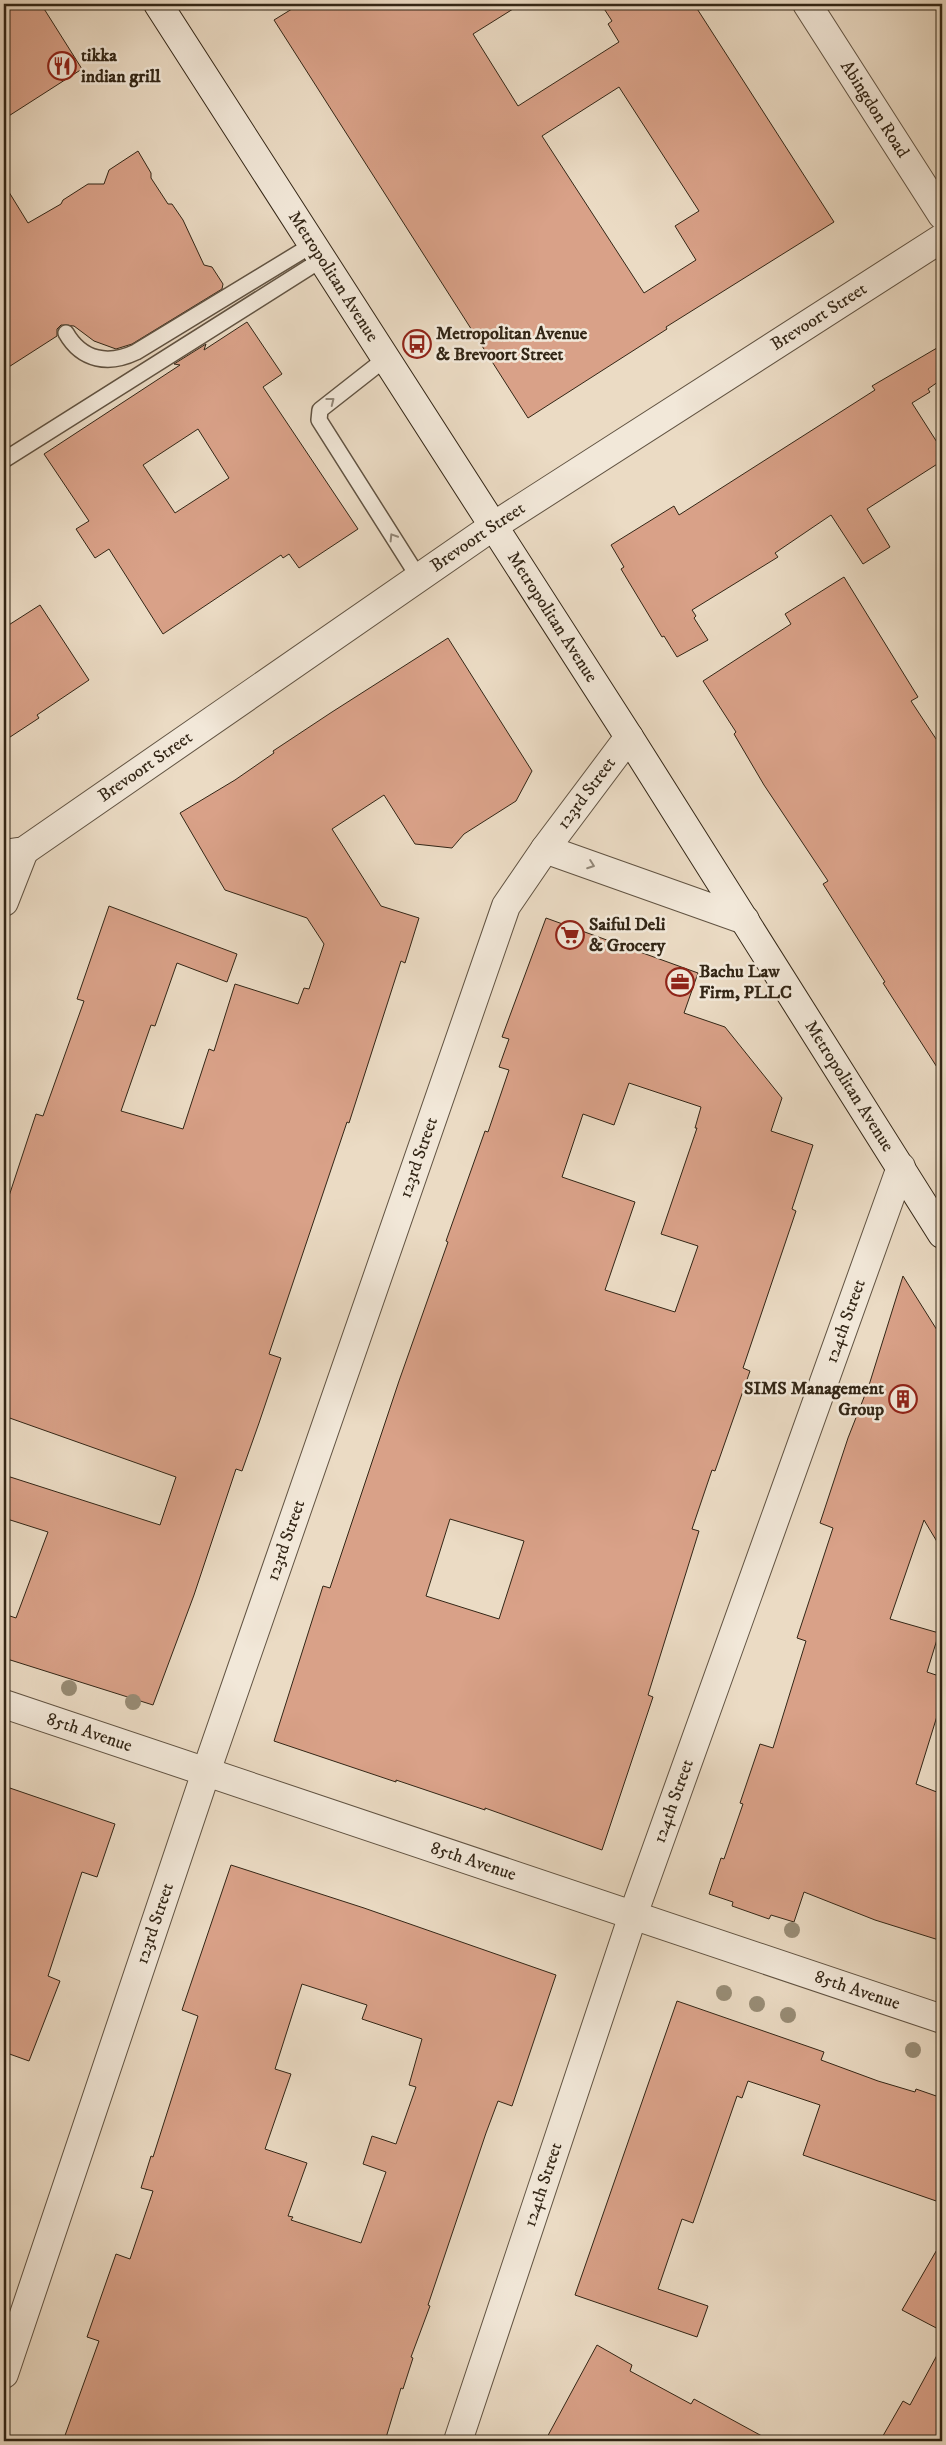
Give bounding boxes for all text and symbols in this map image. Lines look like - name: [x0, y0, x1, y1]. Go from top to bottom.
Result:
- place label: tikka indian grill: [81, 45, 161, 88]
- restaurant icon: tikka indian grill: [47, 51, 77, 81]
- street label: Abingdon Road: [835, 57, 914, 162]
- street label: Metropolitan Avenue: [283, 207, 383, 346]
- street label: Brevoort Street: [767, 278, 871, 356]
- place label: Metropolitan Avenue & Brevoort Street: [436, 323, 588, 366]
- bus stop icon: Metropolitan Avenue & Brevoort Street: [402, 329, 432, 359]
- one-way arrow: [325, 399, 334, 407]
- street label: Brevoort Street: [426, 497, 530, 577]
- one-way arrow: [390, 533, 399, 542]
- street label: Metropolitan Avenue: [502, 548, 602, 687]
- street label: Brevoort Street: [94, 726, 197, 807]
- street label: 123rd Street: [553, 753, 621, 834]
- one-way arrow: [586, 859, 595, 869]
- place label: Saiful Deli & Grocery: [589, 914, 666, 957]
- supermarket icon: Saiful Deli & Grocery: [555, 920, 585, 950]
- place label: Bachu Law Firm, PLLC: [699, 961, 792, 1004]
- office icon: Bachu Law Firm, PLLC: [665, 967, 695, 997]
- street label: Metropolitan Avenue: [799, 1016, 899, 1156]
- street label: 123rd Street: [395, 1114, 443, 1201]
- street label: 124th Street: [821, 1276, 871, 1366]
- place label: SIMS Management Group: [744, 1378, 884, 1421]
- building icon: SIMS Management Group: [888, 1384, 918, 1414]
- street label: 123rd Street: [262, 1497, 310, 1584]
- street label: 85th Avenue: [44, 1708, 135, 1757]
- street label: 124th Street: [649, 1756, 699, 1846]
- street label: 85th Avenue: [428, 1837, 519, 1886]
- street label: 123rd Street: [131, 1880, 179, 1967]
- street label: 85th Avenue: [811, 1966, 903, 2015]
- street label: 124th Street: [519, 2140, 568, 2230]

